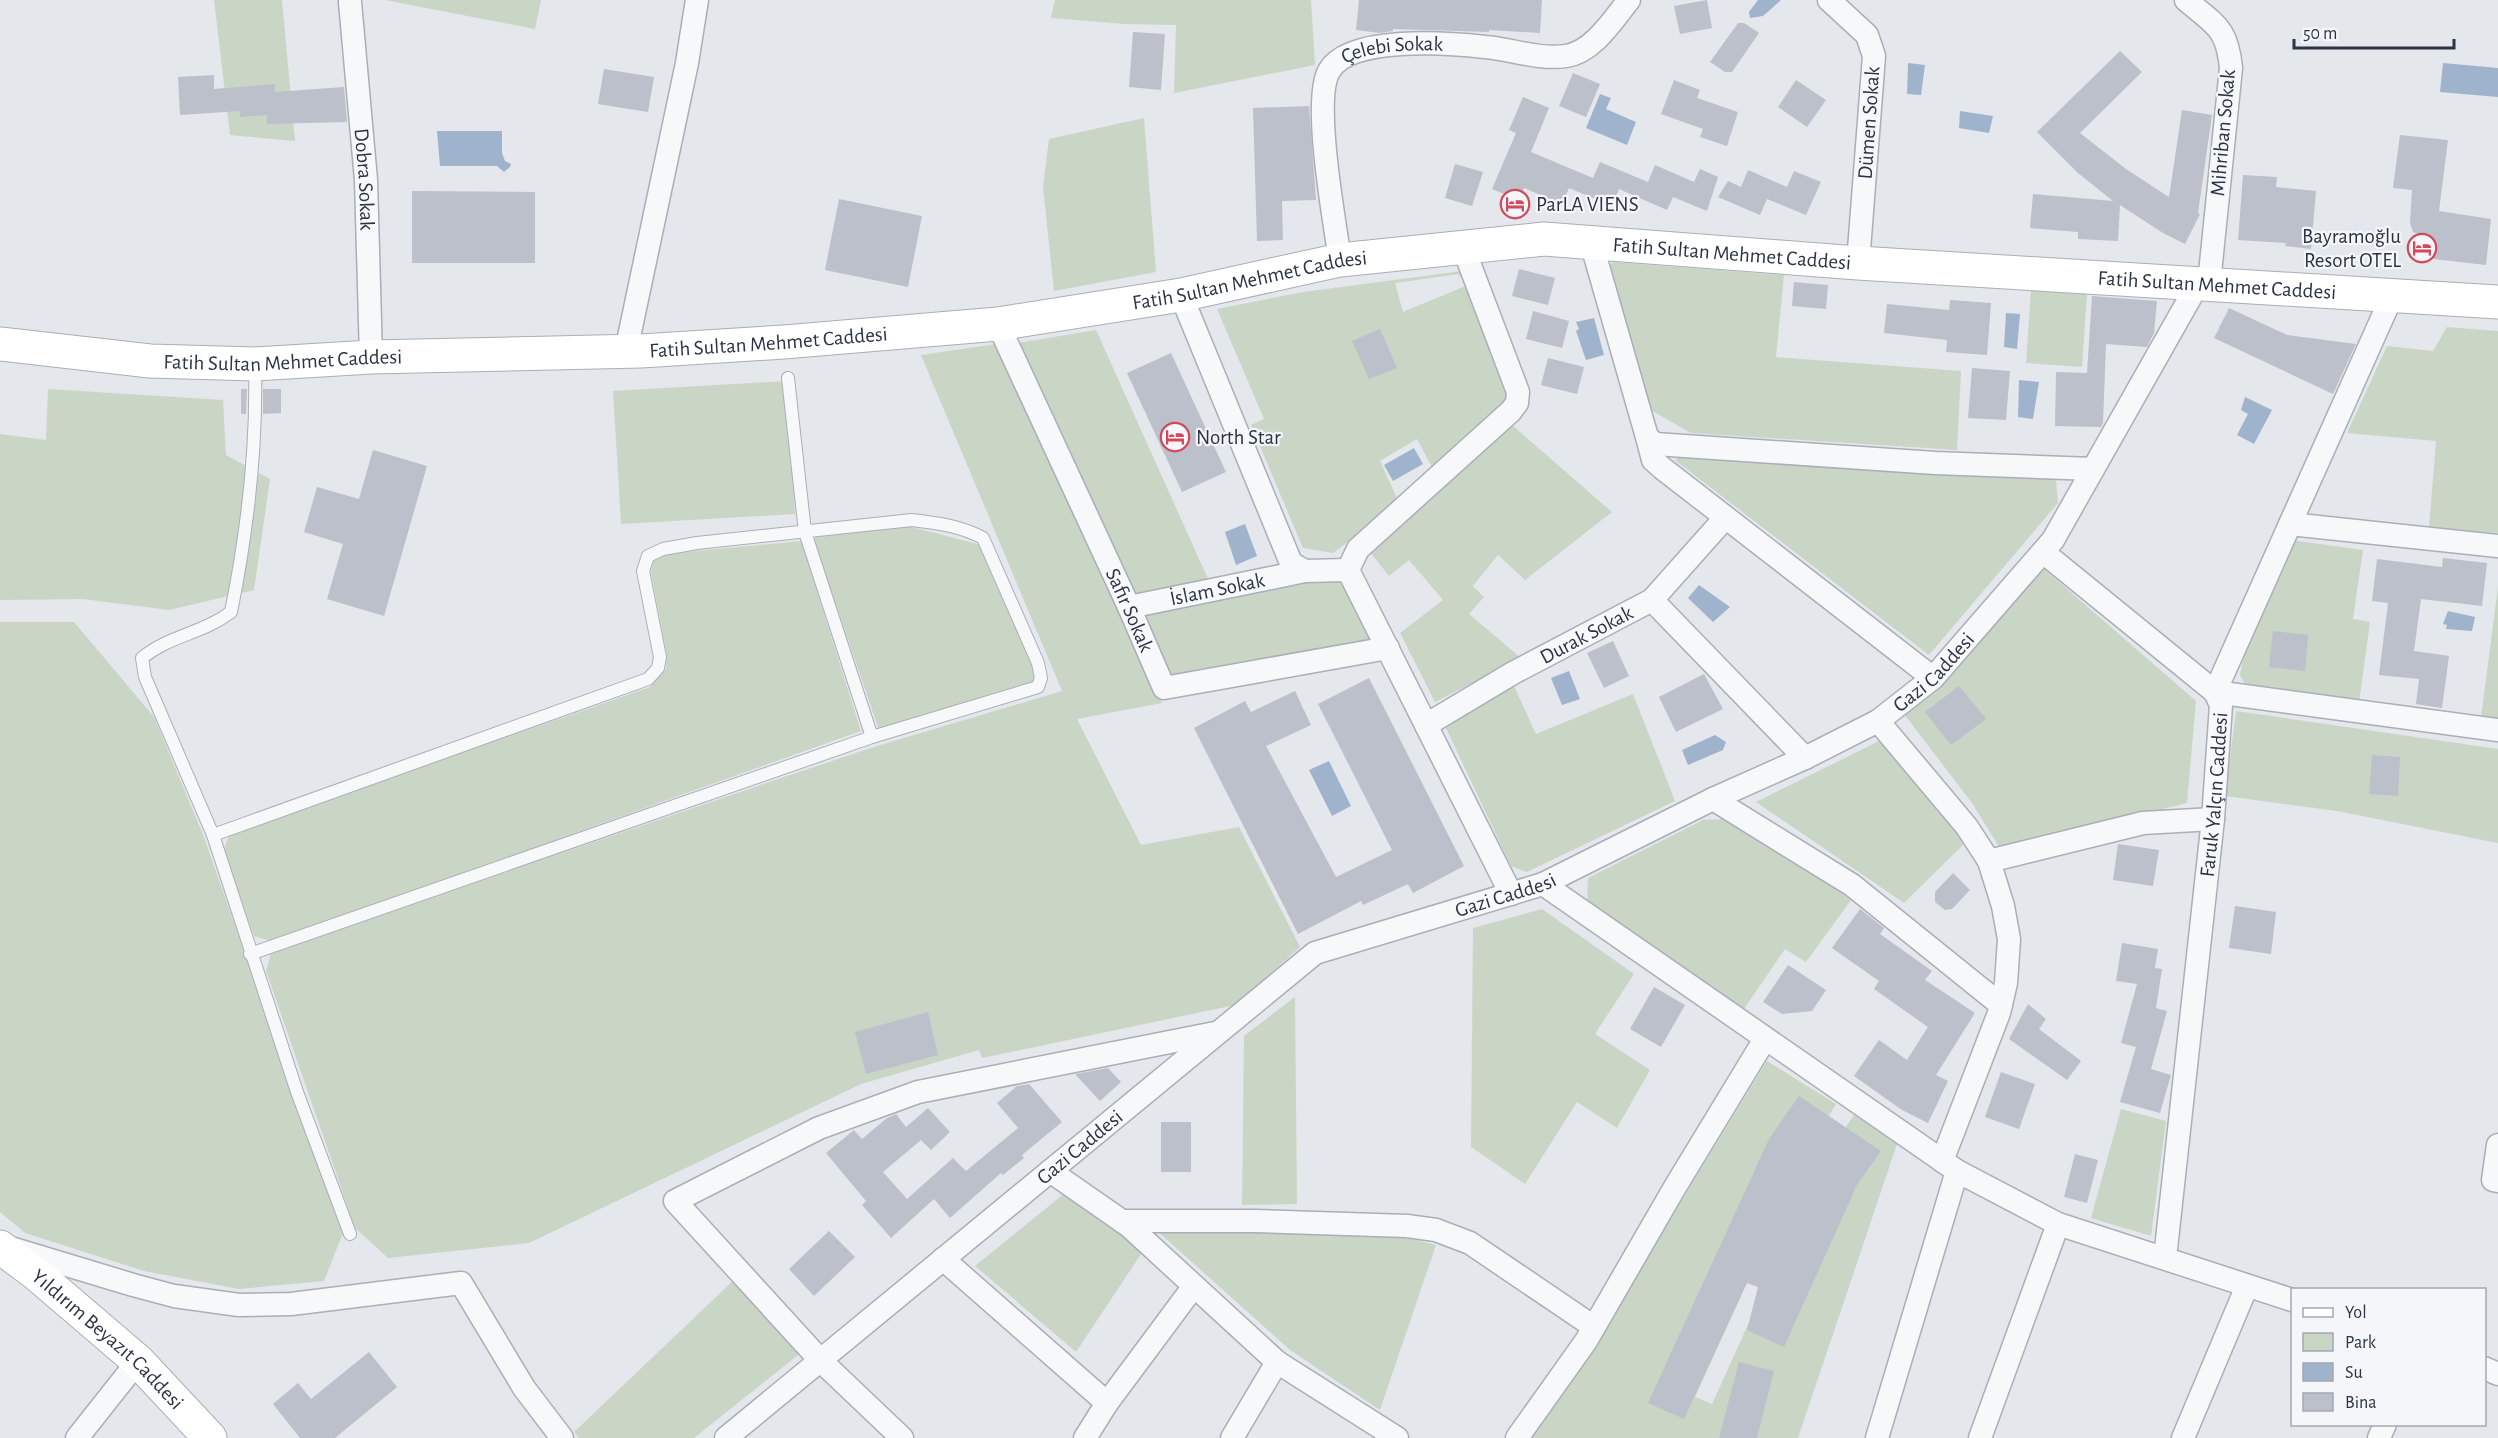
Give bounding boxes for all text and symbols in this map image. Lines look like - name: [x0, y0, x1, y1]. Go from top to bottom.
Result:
- scale bar: [2294, 12, 2454, 50]
- text: 50 m: [2303, 25, 2337, 43]
- street label: Çelebi Sokak: [1338, 33, 1444, 67]
- street label: Dümen Sokak: [1855, 65, 1883, 180]
- street label: Mihriban Sokak: [2207, 68, 2239, 197]
- street label: Dobra Sokak: [351, 127, 378, 231]
- hotel icon: ParLA VIENS: [1499, 188, 1531, 220]
- place label: ParLA VIENS: [1536, 194, 1639, 215]
- place label: Bayramoğlu Resort OTEL: [2302, 226, 2401, 271]
- hotel icon: Bayramoğlu Resort OTEL: [2406, 232, 2438, 264]
- street label: Fatih Sultan Mehmet Caddesi: [1612, 234, 1852, 273]
- street label: Fatih Sultan Mehmet Caddesi: [1131, 247, 1368, 313]
- street label: Fatih Sultan Mehmet Caddesi: [2097, 267, 2337, 303]
- street label: Fatih Sultan Mehmet Caddesi: [649, 323, 888, 361]
- street label: Fatih Sultan Mehmet Caddesi: [163, 346, 402, 375]
- hotel icon: North Star: [1159, 421, 1191, 453]
- place label: North Star: [1196, 427, 1281, 448]
- street label: Safir Sokak: [1102, 565, 1158, 655]
- street label: İslam Sokak: [1168, 569, 1267, 609]
- street label: Durak Sokak: [1536, 601, 1636, 668]
- street label: Gazi Caddesi: [1889, 628, 1978, 716]
- street label: Faruk Yalçın Caddesi: [2196, 711, 2231, 878]
- street label: Gazi Caddesi: [1453, 869, 1559, 921]
- street label: Gazi Caddesi: [1033, 1106, 1126, 1188]
- street label: Yıldırım Beyazıt Caddesi: [28, 1265, 188, 1413]
- legend: [2291, 1288, 2486, 1426]
- text: Yol: [2345, 1304, 2367, 1322]
- text: Park: [2345, 1334, 2377, 1352]
- text: Su: [2345, 1364, 2363, 1382]
- text: Bina: [2345, 1394, 2377, 1412]

